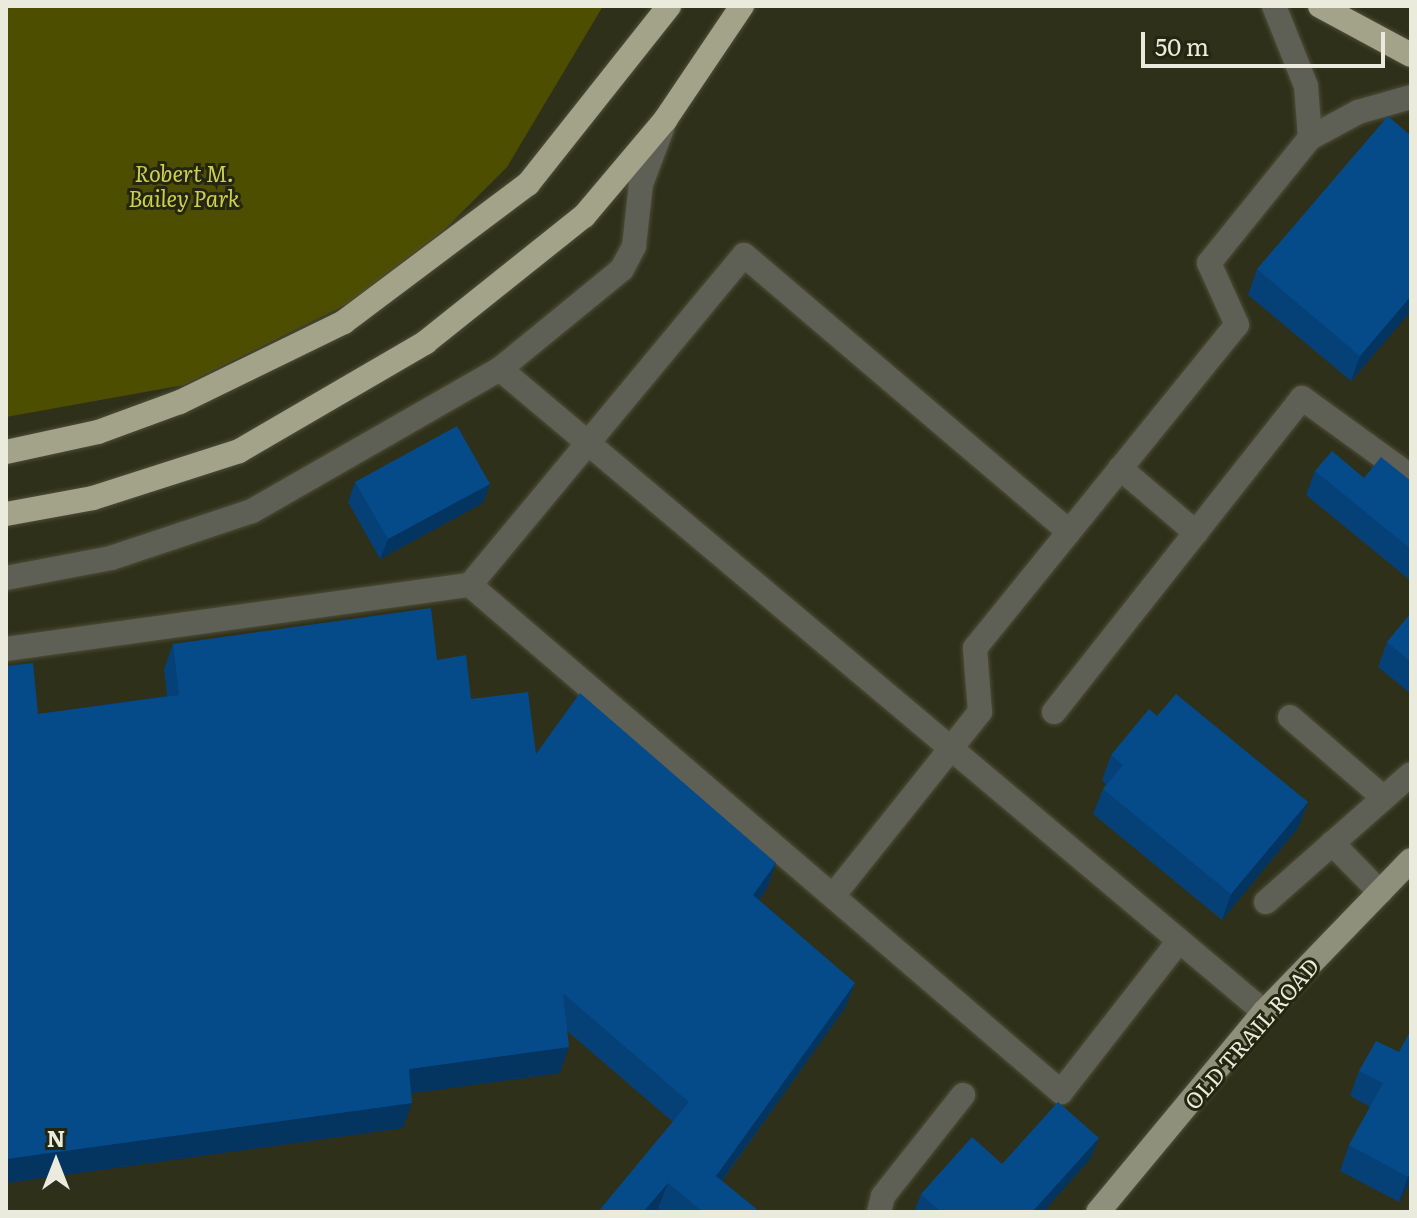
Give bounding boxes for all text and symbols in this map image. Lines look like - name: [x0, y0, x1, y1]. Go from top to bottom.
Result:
- scale bar: [1145, 16, 1389, 66]
- text: 50 m: [1155, 28, 1209, 63]
- park label: Robert M. Bailey Park: [128, 159, 240, 210]
- street label: OLD TRAIL ROAD: [1178, 952, 1324, 1114]
- text: N: [47, 1121, 65, 1154]
- north arrow: [16, 1122, 96, 1202]

